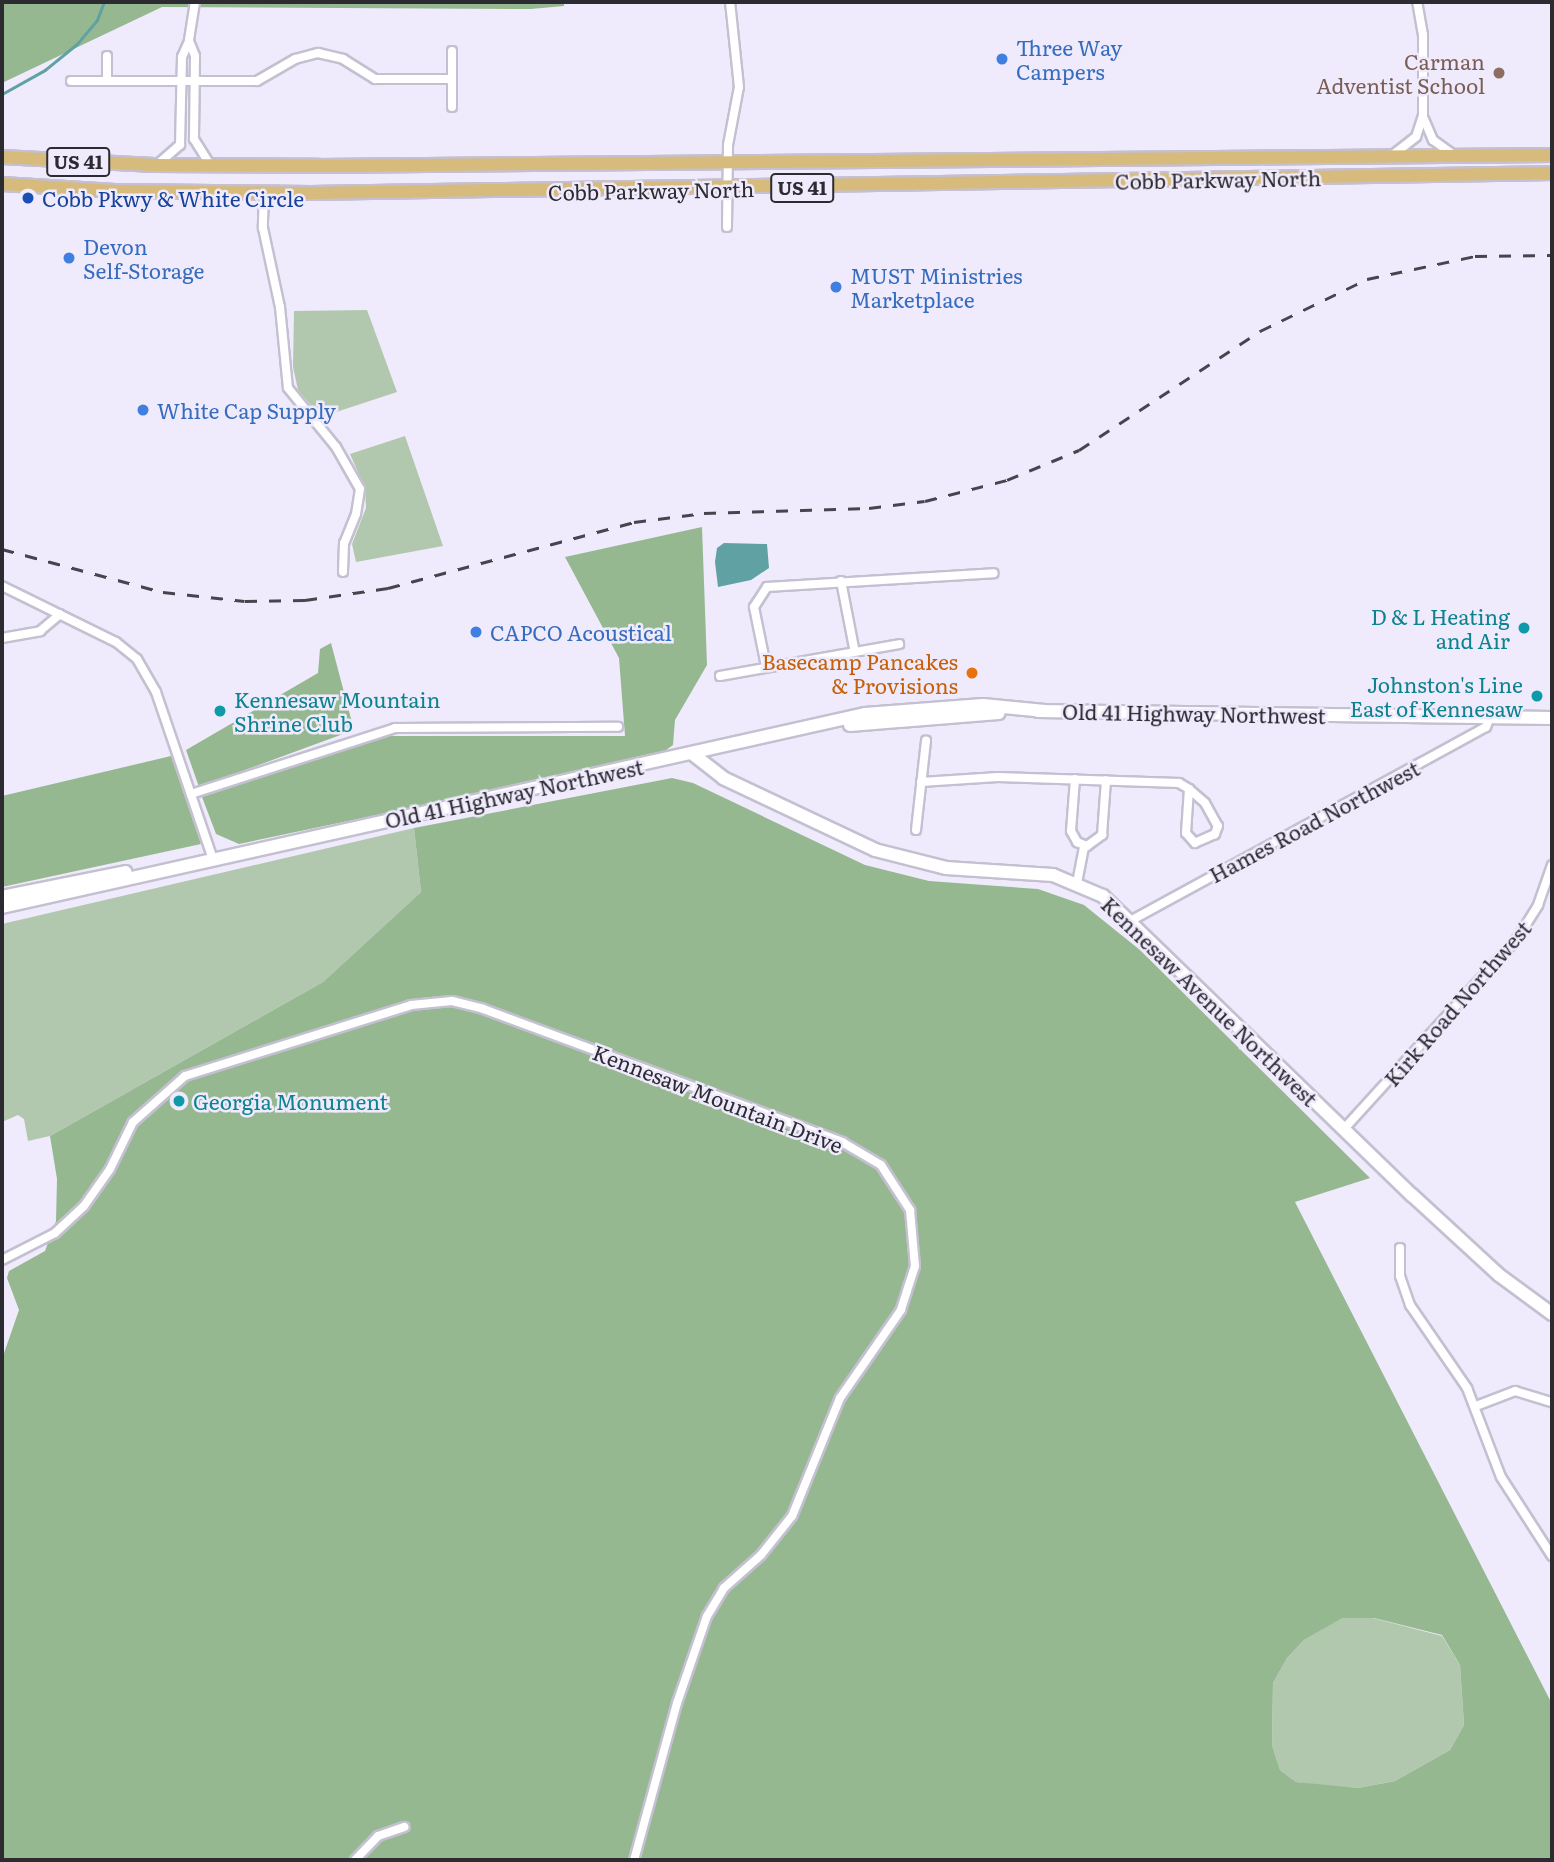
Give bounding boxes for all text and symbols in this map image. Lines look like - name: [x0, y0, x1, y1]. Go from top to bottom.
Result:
- place label: Three Way Campers: [1016, 34, 1122, 84]
- place label: Carman Adventist School: [1316, 48, 1485, 98]
- marker: Three Way Campers: [994, 51, 1010, 67]
- marker: Carman Adventist School: [1491, 65, 1507, 81]
- road number: US 41: [45, 146, 111, 178]
- street label: Cobb Parkway North: [1115, 165, 1321, 193]
- road number: US 41: [769, 172, 835, 204]
- street label: Cobb Parkway North: [548, 176, 754, 204]
- place label: Cobb Pkwy & White Circle: [42, 185, 304, 211]
- marker: Cobb Pkwy & White Circle: [20, 190, 36, 206]
- place label: Devon Self-Storage: [83, 233, 204, 283]
- marker: Devon Self-Storage: [61, 250, 77, 266]
- place label: MUST Ministries Marketplace: [850, 262, 1023, 312]
- marker: MUST Ministries Marketplace: [828, 279, 844, 295]
- place label: White Cap Supply: [157, 397, 336, 423]
- marker: White Cap Supply: [135, 402, 151, 418]
- place label: D & L Heating and Air: [1371, 603, 1510, 653]
- place label: CAPCO Acoustical: [490, 619, 672, 645]
- marker: D & L Heating and Air: [1516, 620, 1532, 636]
- marker: CAPCO Acoustical: [468, 624, 484, 640]
- place label: Basecamp Pancakes & Provisions: [762, 648, 958, 698]
- marker: Basecamp Pancakes & Provisions: [964, 665, 980, 681]
- place label: Johnston's Line East of Kennesaw: [1350, 671, 1523, 721]
- place label: Kennesaw Mountain Shrine Club: [234, 686, 440, 736]
- marker: Johnston's Line East of Kennesaw: [1529, 688, 1545, 704]
- street label: Old 41 Highway Northwest: [1062, 698, 1326, 728]
- marker: Kennesaw Mountain Shrine Club: [212, 703, 228, 719]
- street label: Old 41 Highway Northwest: [382, 753, 646, 833]
- street label: Hames Road Northwest: [1205, 755, 1423, 887]
- street label: Kennesaw Avenue Northwest: [1097, 891, 1323, 1111]
- street label: Kirk Road Northwest: [1378, 915, 1536, 1091]
- street label: Kennesaw Mountain Drive: [589, 1039, 847, 1157]
- place label: Georgia Monument: [193, 1088, 388, 1114]
- marker: Georgia Monument: [171, 1093, 187, 1109]

